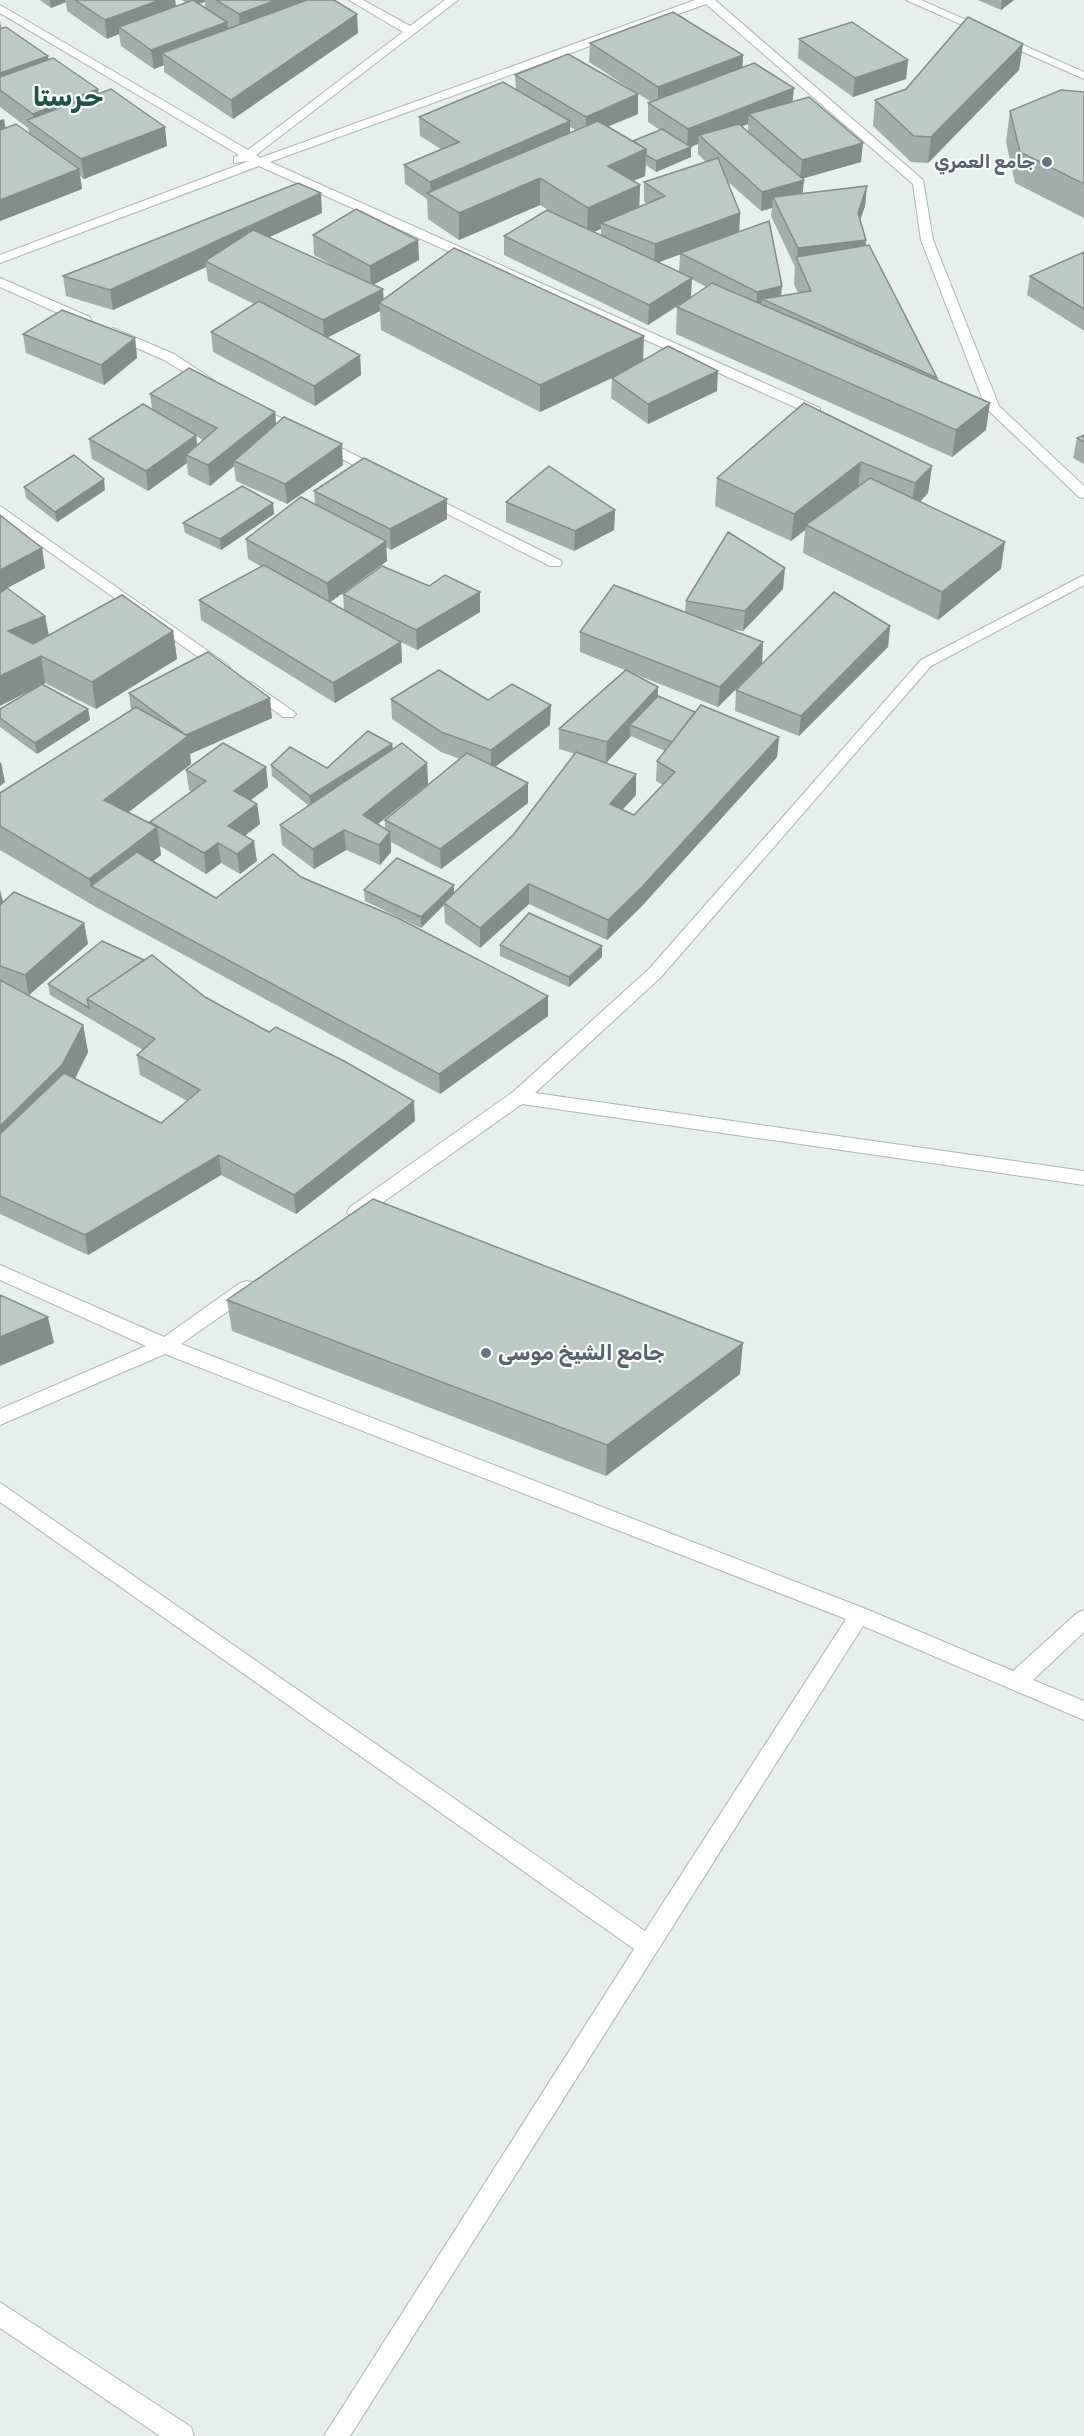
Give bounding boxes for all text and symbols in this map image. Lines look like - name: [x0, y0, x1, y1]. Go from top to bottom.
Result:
- district label: حرستا: [33, 81, 103, 113]
- place label: جامع العمري: [934, 151, 1035, 175]
- marker: جامع العمري: [1040, 155, 1054, 169]
- place label: جامع الشيخ موسى: [498, 1340, 665, 1368]
- marker: جامع الشيخ موسى: [479, 1346, 493, 1360]

